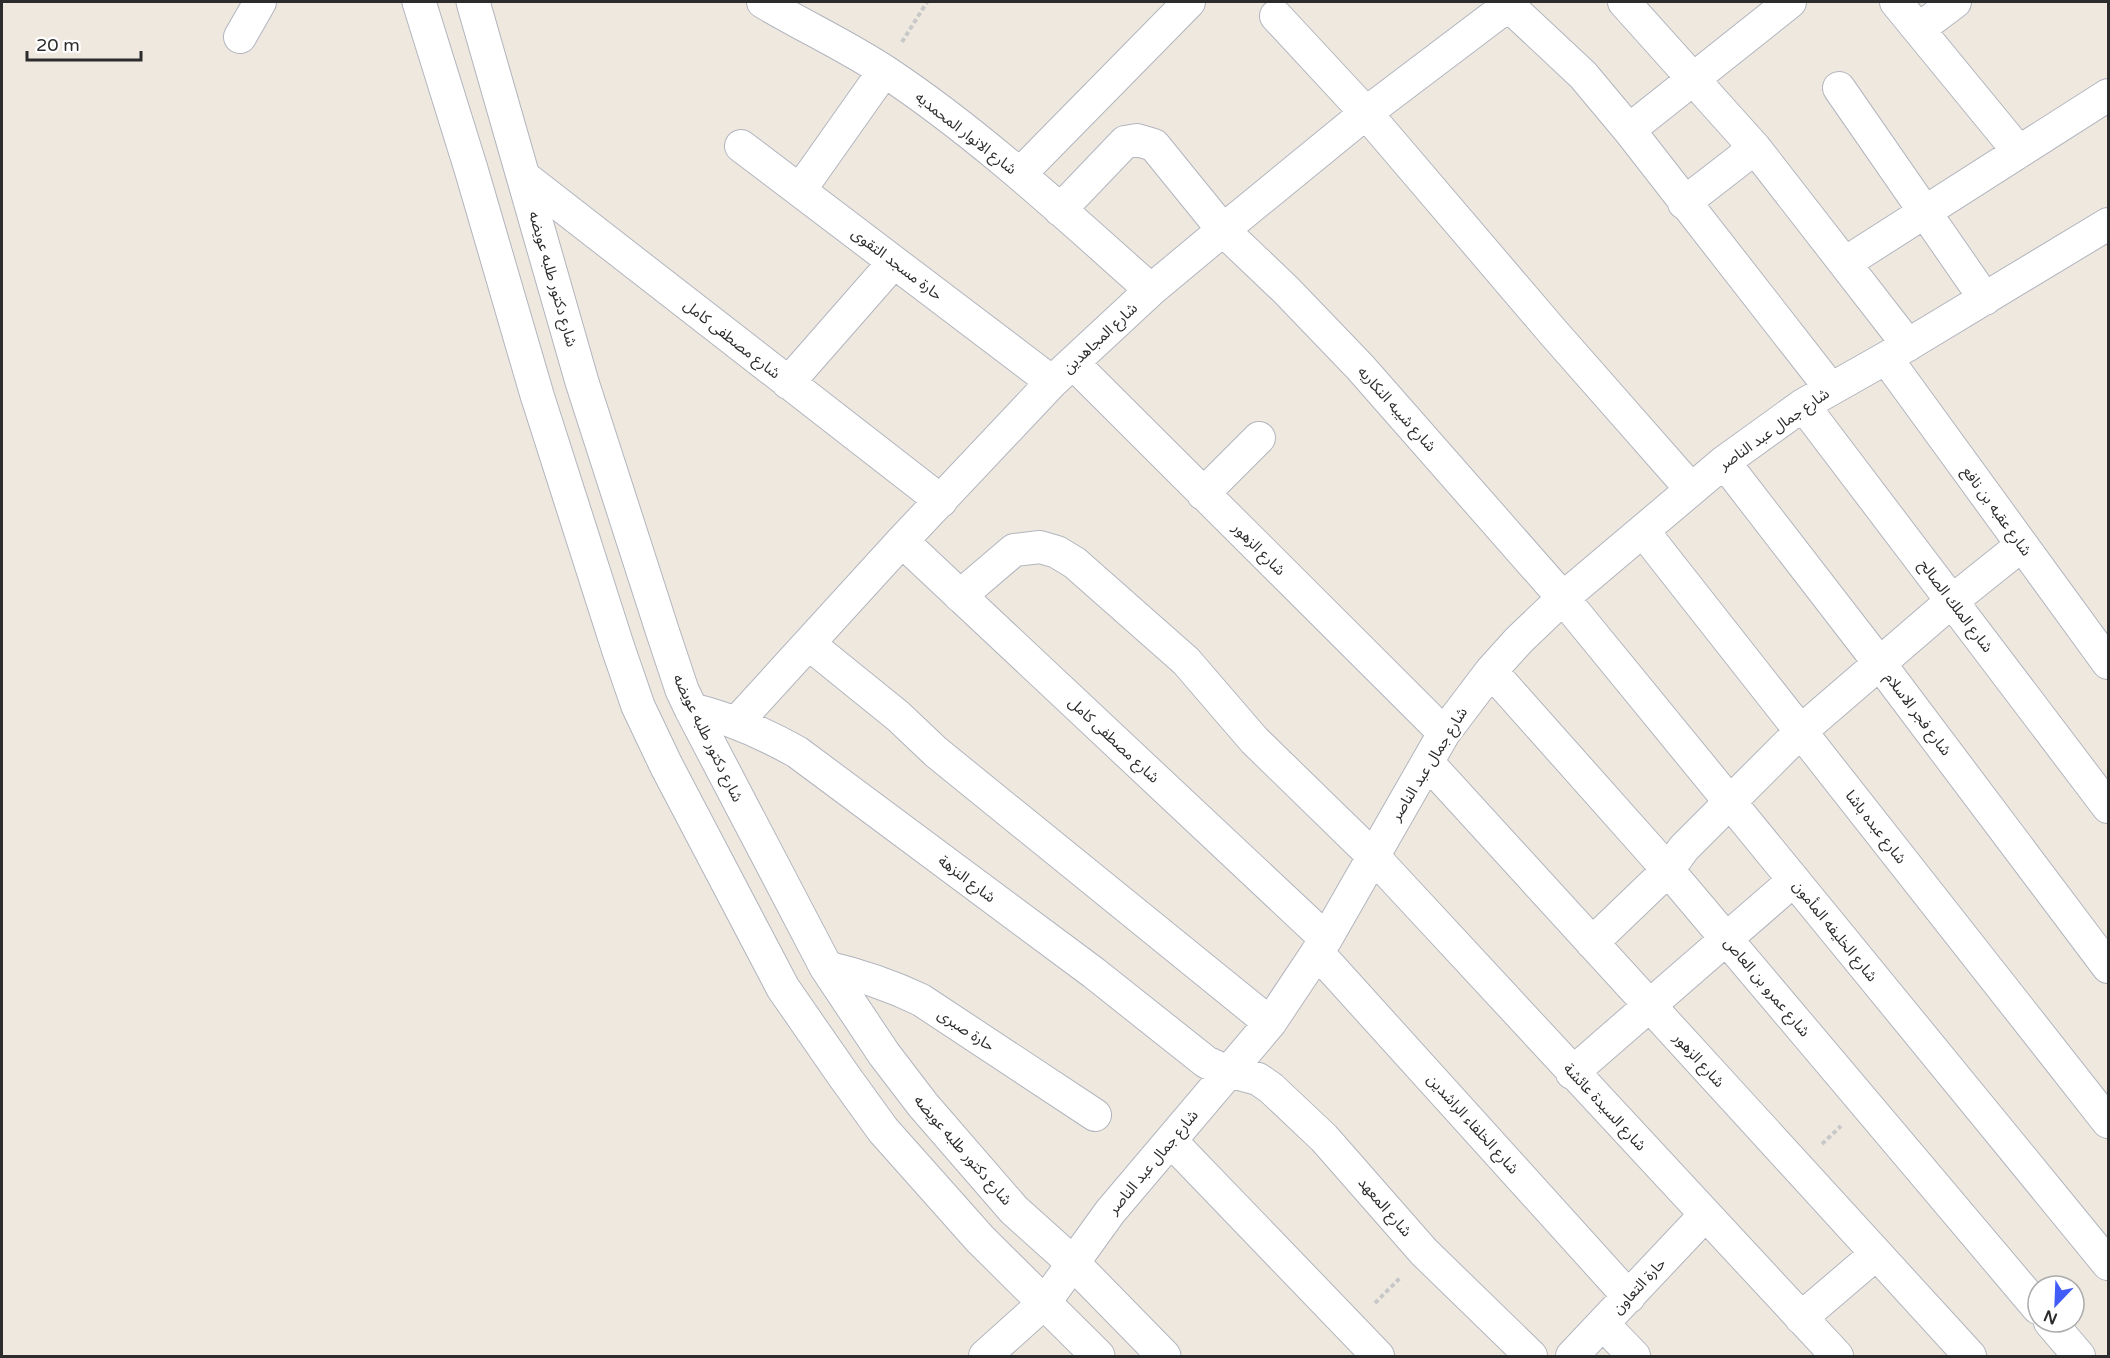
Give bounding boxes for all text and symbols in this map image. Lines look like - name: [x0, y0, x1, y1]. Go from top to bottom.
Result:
- scale bar: [27, 24, 141, 62]
- text: 20 m: [36, 34, 80, 56]
- street label: شارع الانوار المحمديه: [910, 88, 1020, 181]
- street label: شارع دكتور طلبه عويضه: [522, 209, 581, 350]
- street label: حارة مسجد التقوى: [848, 224, 946, 304]
- street label: شارع مصطفى كامل: [678, 296, 784, 385]
- street label: شارع المجاهدين: [1059, 299, 1143, 379]
- street label: شارع شيبه النكاريه: [1352, 363, 1440, 457]
- street label: شارع جمال عبد الناصر: [1715, 384, 1834, 477]
- street label: شارع عقبه بن نافع: [1956, 463, 2036, 561]
- street label: شارع الزهور: [1226, 518, 1289, 581]
- street label: شارع الملك الصالح: [1913, 556, 1997, 658]
- street label: شارع فجر الاسلام: [1878, 669, 1955, 761]
- street label: شارع دكتور طلبه عويضه: [666, 671, 747, 806]
- street label: شارع مصطفى كامل: [1063, 693, 1163, 789]
- street label: شارع جمال عبد الناصر: [1386, 704, 1474, 826]
- street label: شارع عبده باشا: [1839, 787, 1910, 869]
- street label: شارع النزهة: [933, 852, 999, 909]
- street label: شارع الخليفه المأمون: [1786, 877, 1881, 987]
- street label: شارع عمرو بن العاص: [1718, 934, 1814, 1042]
- street label: حارة صبرى: [934, 1005, 998, 1055]
- street label: شارع الزهور: [1667, 1028, 1728, 1093]
- street label: شارع السيدة عائشة: [1558, 1060, 1650, 1157]
- street label: شارع الخلفاء الراشدين: [1421, 1070, 1523, 1180]
- street label: شارع دكتور طلبه عويضه: [908, 1091, 1016, 1211]
- street label: شارع جمال عبد الناصر: [1104, 1106, 1204, 1220]
- street label: شارع المعهد: [1352, 1174, 1416, 1242]
- street label: حارة التعاون: [1608, 1254, 1670, 1318]
- north arrow: [2026, 1274, 2086, 1334]
- text: N: [2041, 1305, 2060, 1329]

